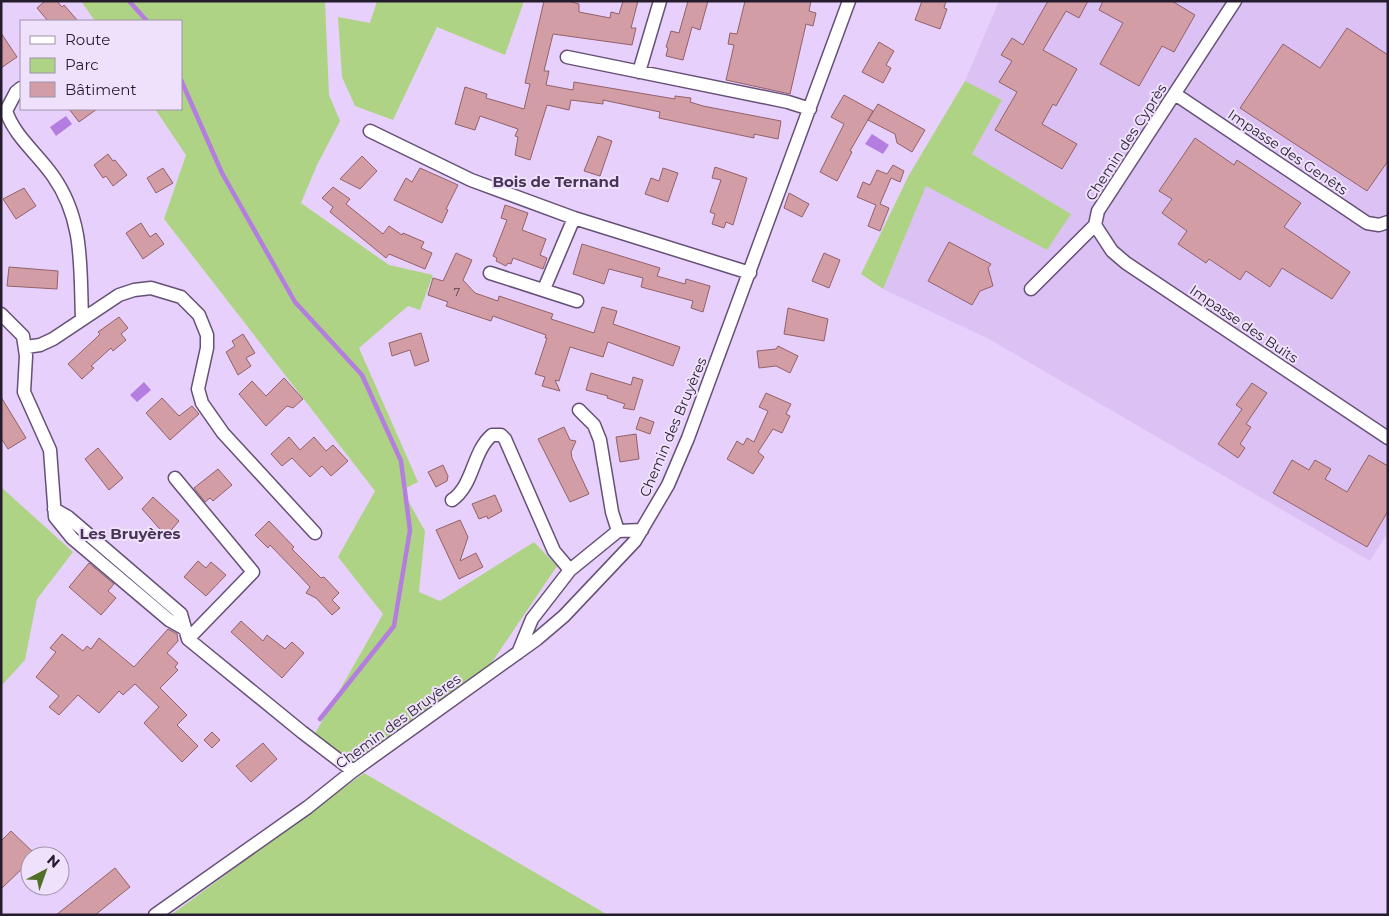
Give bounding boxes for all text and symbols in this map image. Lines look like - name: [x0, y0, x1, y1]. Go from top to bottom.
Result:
- legend: [20, 20, 182, 110]
- text: Route: [65, 30, 110, 49]
- text: Parc: [65, 55, 99, 74]
- text: Bâtiment: [65, 80, 137, 99]
- street label: Chemin des Cyprès: [1081, 80, 1171, 204]
- street label: Impasse des Genêts: [1225, 105, 1352, 199]
- district label: Bois de Ternand: [493, 172, 619, 191]
- street label: Impasse des Buits: [1186, 281, 1302, 367]
- house number: 7: [454, 285, 460, 299]
- street label: Chemin des Bruyères: [635, 354, 711, 500]
- district label: Les Bruyères: [80, 524, 180, 543]
- street label: Chemin des Bruyères: [332, 670, 464, 772]
- north arrow: [20, 846, 70, 896]
- text: N: [43, 851, 64, 872]

